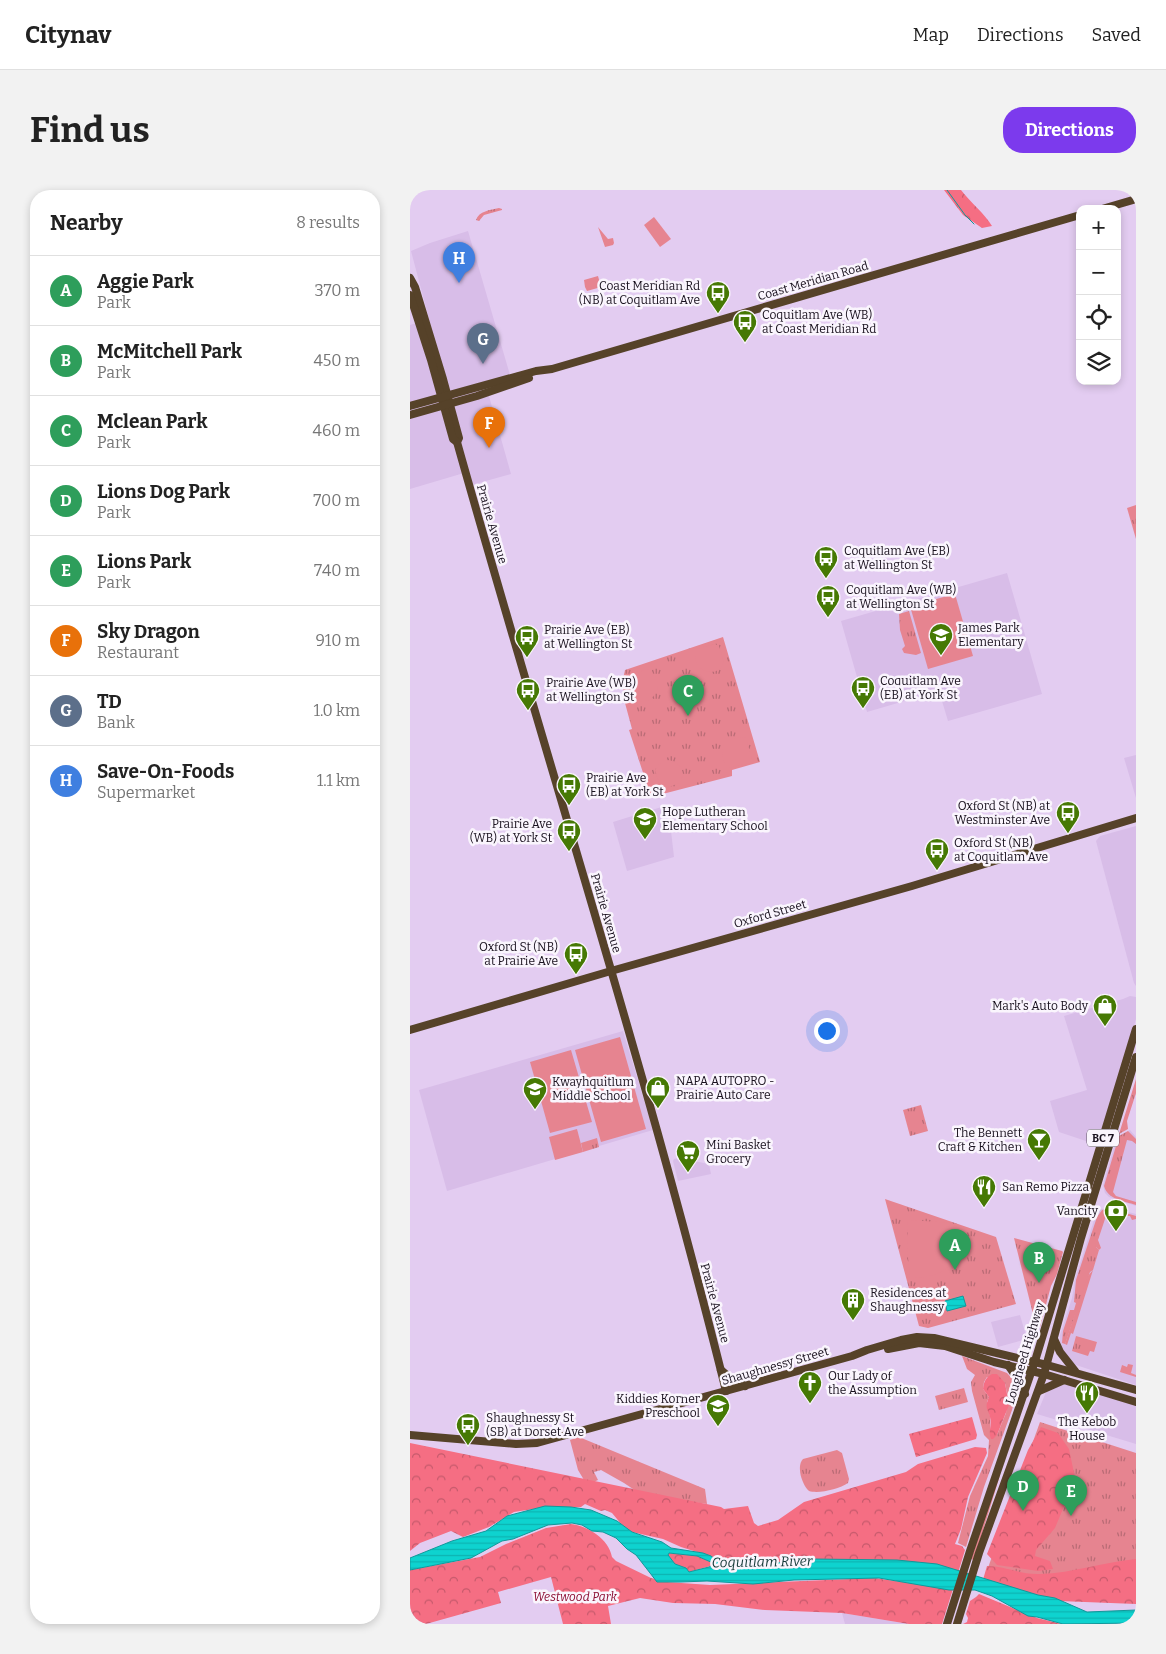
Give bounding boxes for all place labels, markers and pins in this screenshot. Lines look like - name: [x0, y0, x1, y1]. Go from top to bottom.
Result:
- pin: H: [443, 242, 475, 283]
- place label: Coast Meridian Rd (NB) at Coquitlam Ave: [579, 279, 700, 307]
- bus stop icon: Coast Meridian Rd (NB) at Coquitlam Ave: [705, 280, 731, 314]
- place label: Coquitlam Ave (WB) at Coast Meridian Rd: [762, 307, 876, 336]
- bus stop icon: Coquitlam Ave (WB) at Coast Meridian Rd: [732, 309, 758, 343]
- pin: G: [467, 323, 499, 364]
- pin: F: [473, 407, 505, 448]
- place label: Coquitlam Ave (EB) at Wellington St: [844, 543, 950, 572]
- bus stop icon: Coquitlam Ave (EB) at Wellington St: [813, 545, 839, 579]
- place label: Coquitlam Ave (WB) at Wellington St: [846, 582, 957, 611]
- bus stop icon: Coquitlam Ave (WB) at Wellington St: [815, 584, 841, 618]
- place label: James Park Elementary: [957, 621, 1024, 649]
- place label: Prairie Ave (EB) at Wellington St: [544, 622, 633, 651]
- school or university icon: James Park Elementary: [928, 622, 954, 656]
- bus stop icon: Prairie Ave (EB) at Wellington St: [514, 624, 540, 658]
- place label: Coquitlam Ave (EB) at York St: [880, 674, 961, 702]
- place label: Prairie Ave (WB) at Wellington St: [546, 675, 636, 704]
- pin: C: [672, 675, 704, 716]
- bus stop icon: Coquitlam Ave (EB) at York St: [850, 675, 876, 709]
- bus stop icon: Prairie Ave (WB) at Wellington St: [515, 677, 541, 711]
- place label: Prairie Ave (EB) at York St: [586, 771, 664, 799]
- bus stop icon: Prairie Ave (EB) at York St: [556, 772, 582, 806]
- place label: Oxford St (NB) at Westminster Ave: [955, 798, 1051, 827]
- bus stop icon: Oxford St (NB) at Westminster Ave: [1055, 800, 1081, 834]
- place label: Hope Lutheran Elementary School: [662, 805, 768, 833]
- school or university icon: Hope Lutheran Elementary School: [632, 806, 658, 840]
- place label: Prairie Ave (WB) at York St: [470, 817, 553, 845]
- bus stop icon: Prairie Ave (WB) at York St: [556, 818, 582, 852]
- place label: Oxford St (NB) at Coquitlam Ave: [954, 835, 1048, 864]
- bus stop icon: Oxford St (NB) at Coquitlam Ave: [924, 837, 950, 871]
- place label: Oxford St (NB) at Prairie Ave: [479, 939, 558, 968]
- bus stop icon: Oxford St (NB) at Prairie Ave: [563, 941, 589, 975]
- shop icon: Mark's Auto Body: [1092, 993, 1118, 1027]
- place label: Mark's Auto Body: [992, 999, 1089, 1013]
- place label: NAPA AUTOPRO - Prairie Auto Care: [676, 1074, 774, 1102]
- place label: Kwayhquitlum Middle School: [552, 1075, 634, 1103]
- shop icon: NAPA AUTOPRO - Prairie Auto Care: [645, 1075, 671, 1109]
- school or university icon: Kwayhquitlum Middle School: [522, 1076, 548, 1110]
- place label: The Bennett Craft & Kitchen: [938, 1126, 1023, 1154]
- bar icon: The Bennett Craft & Kitchen: [1026, 1127, 1052, 1161]
- place label: Mini Basket Grocery: [706, 1138, 772, 1166]
- supermarket icon: Mini Basket Grocery: [675, 1139, 701, 1173]
- restaurant icon: San Remo Pizza: [971, 1174, 997, 1208]
- place label: San Remo Pizza: [1002, 1180, 1090, 1194]
- bank icon: Vancity: [1103, 1198, 1129, 1232]
- place label: Vancity: [1056, 1204, 1099, 1218]
- pin: A: [939, 1229, 971, 1270]
- pin: B: [1023, 1242, 1055, 1283]
- place label: Residences at Shaughnessy: [870, 1286, 947, 1314]
- building icon: Residences at Shaughnessy: [840, 1287, 866, 1321]
- place label: Our Lady of the Assumption: [828, 1369, 917, 1397]
- church icon: Our Lady of the Assumption: [797, 1370, 823, 1404]
- restaurant icon: The Kebob House: [1074, 1380, 1100, 1414]
- place label: Kiddies Korner Preschool: [616, 1392, 701, 1420]
- school or university icon: Kiddies Korner Preschool: [705, 1393, 731, 1427]
- place label: Shaughnessy St (SB) at Dorset Ave: [486, 1411, 584, 1439]
- bus stop icon: Shaughnessy St (SB) at Dorset Ave: [455, 1412, 481, 1446]
- place label: The Kebob House: [1058, 1415, 1116, 1443]
- pin: D: [1007, 1470, 1039, 1511]
- pin: E: [1055, 1475, 1087, 1516]

